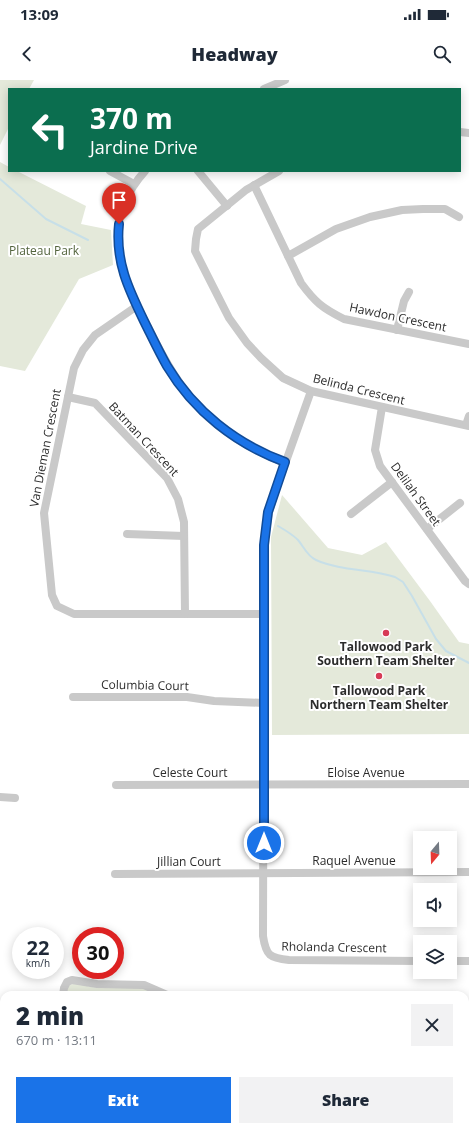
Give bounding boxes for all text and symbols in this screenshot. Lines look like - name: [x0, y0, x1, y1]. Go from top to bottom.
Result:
- text: 13:09: [20, 4, 59, 24]
- text: Headway: [191, 42, 278, 66]
- icon: back: [16, 43, 38, 65]
- icon: search: [431, 43, 453, 65]
- text: 370 m: [90, 99, 173, 137]
- icon: left: [24, 104, 76, 156]
- text: Jardine Drive: [90, 135, 198, 159]
- pin: [102, 183, 136, 224]
- icon: arrive: [108, 189, 130, 211]
- park label: Plateau Park: [9, 242, 80, 259]
- street label: Hawdon Crescent: [348, 298, 448, 336]
- street label: Belinda Crescent: [311, 369, 407, 409]
- street label: Van Dieman Crescent: [25, 387, 65, 509]
- street label: Batman Crescent: [105, 398, 183, 480]
- street label: Delilah Street: [387, 459, 445, 529]
- marker: Tallowood Park Southern Team Shelter: [381, 628, 391, 638]
- place label: Tallowood Park Southern Team Shelter: [317, 638, 455, 669]
- marker: Tallowood Park Northern Team Shelter: [374, 671, 384, 681]
- street label: Columbia Court: [101, 676, 189, 694]
- place label: Tallowood Park Northern Team Shelter: [310, 682, 449, 713]
- street label: Celeste Court: [152, 764, 228, 781]
- street label: Eloise Avenue: [327, 764, 405, 781]
- position arrow: [243, 822, 285, 864]
- north arrow: [413, 831, 457, 875]
- map controls: [413, 831, 457, 979]
- street label: Raquel Avenue: [312, 852, 396, 869]
- street label: Jillian Court: [156, 853, 221, 870]
- button: sound: [413, 883, 457, 927]
- speed limit sign: 30: [72, 927, 124, 979]
- text: 22: [27, 934, 49, 961]
- button: layers: [413, 935, 457, 979]
- street label: Rholanda Crescent: [281, 938, 387, 956]
- text: km/h: [26, 956, 50, 970]
- text: 2 min: [16, 999, 84, 1032]
- button: close: [411, 1004, 453, 1046]
- text: 670 m · 13:11: [16, 1031, 97, 1049]
- button: Exit: [16, 1077, 231, 1123]
- button: Share: [239, 1077, 453, 1123]

